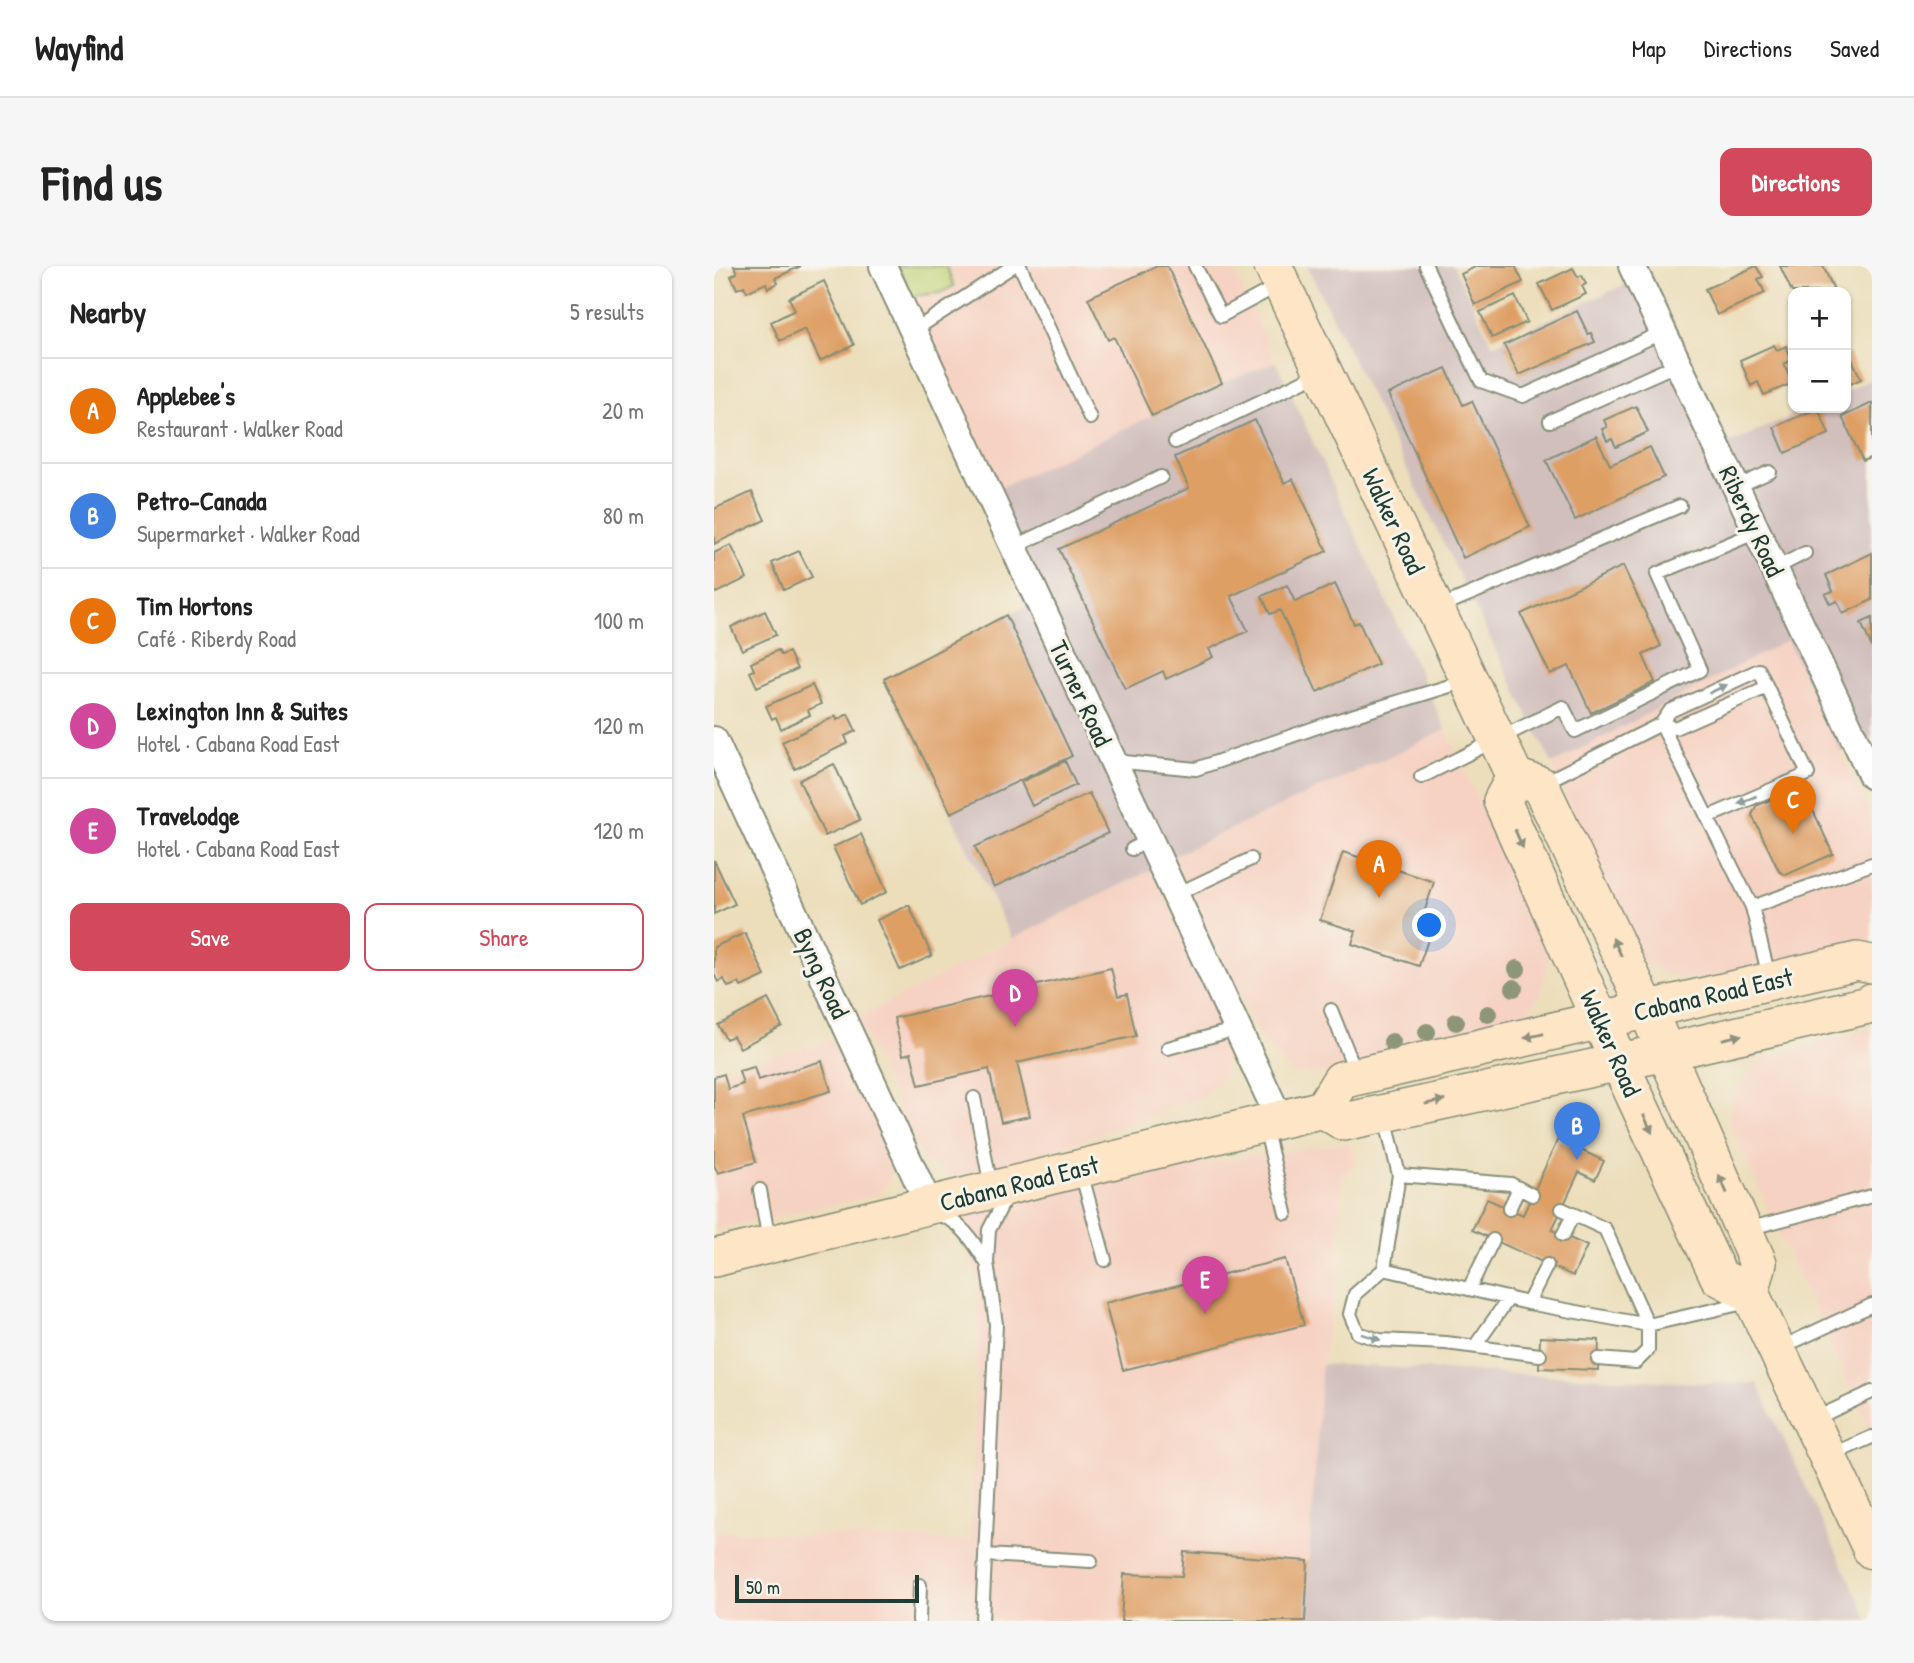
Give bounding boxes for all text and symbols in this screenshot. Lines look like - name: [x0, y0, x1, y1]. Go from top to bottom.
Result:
- text: Wayfind: [35, 26, 123, 70]
- text: Map: [1632, 32, 1666, 64]
- text: Directions: [1704, 32, 1792, 64]
- text: Saved: [1830, 32, 1879, 64]
- button: Directions: [1720, 148, 1872, 216]
- text: Find us: [42, 149, 162, 215]
- map controls: [1788, 287, 1851, 413]
- button: +: [1788, 287, 1851, 350]
- text: Nearby: [70, 292, 146, 332]
- text: 5 results: [570, 296, 644, 327]
- button: −: [1788, 350, 1851, 413]
- text: Applebee's: [137, 378, 235, 413]
- text: A: [87, 395, 99, 426]
- text: 20 m: [602, 395, 644, 426]
- text: Restaurant · Walker Road: [137, 413, 343, 444]
- street label: Riberdy Road: [1711, 460, 1793, 582]
- street label: Walker Road: [1354, 462, 1434, 580]
- text: Petro-Canada: [137, 483, 267, 518]
- text: B: [87, 500, 99, 531]
- text: 80 m: [603, 500, 644, 531]
- text: Supermarket · Walker Road: [137, 518, 360, 549]
- text: Tim Hortons: [137, 588, 253, 623]
- text: C: [87, 605, 99, 636]
- text: 100 m: [594, 605, 644, 636]
- text: Café · Riberdy Road: [137, 623, 296, 654]
- street label: Turner Road: [1041, 634, 1121, 752]
- one-way arrow: [1708, 683, 1728, 695]
- text: Lexington Inn & Suites: [137, 693, 348, 728]
- text: D: [88, 710, 98, 741]
- text: 120 m: [594, 710, 644, 741]
- text: Hotel · Cabana Road East: [137, 728, 339, 759]
- pin: C: [1770, 776, 1816, 834]
- one-way arrow: [1736, 795, 1757, 806]
- text: Travelodge: [137, 798, 240, 833]
- text: E: [88, 815, 98, 846]
- text: 120 m: [594, 815, 644, 846]
- one-way arrow: [1514, 828, 1525, 849]
- text: Hotel · Cabana Road East: [137, 833, 339, 864]
- pin: A: [1356, 840, 1402, 898]
- button: Save: [70, 903, 350, 971]
- button: Share: [364, 903, 644, 971]
- your location: [1412, 908, 1446, 942]
- street label: Byng Road: [786, 922, 858, 1024]
- one-way arrow: [1612, 937, 1623, 957]
- street label: Cabana Road East: [1630, 958, 1797, 1029]
- pin: D: [992, 969, 1038, 1027]
- street label: Walker Road: [1572, 984, 1650, 1102]
- one-way arrow: [1523, 1030, 1545, 1041]
- one-way arrow: [1721, 1031, 1743, 1042]
- one-way arrow: [1424, 1097, 1446, 1108]
- pin: B: [1554, 1102, 1600, 1160]
- one-way arrow: [1642, 1114, 1654, 1134]
- street label: Cabana Road East: [936, 1146, 1103, 1220]
- one-way arrow: [1717, 1174, 1729, 1194]
- pin: E: [1182, 1256, 1228, 1314]
- one-way arrow: [1361, 1332, 1382, 1342]
- scale bar: [735, 1572, 919, 1604]
- text: 50 m: [746, 1574, 780, 1600]

